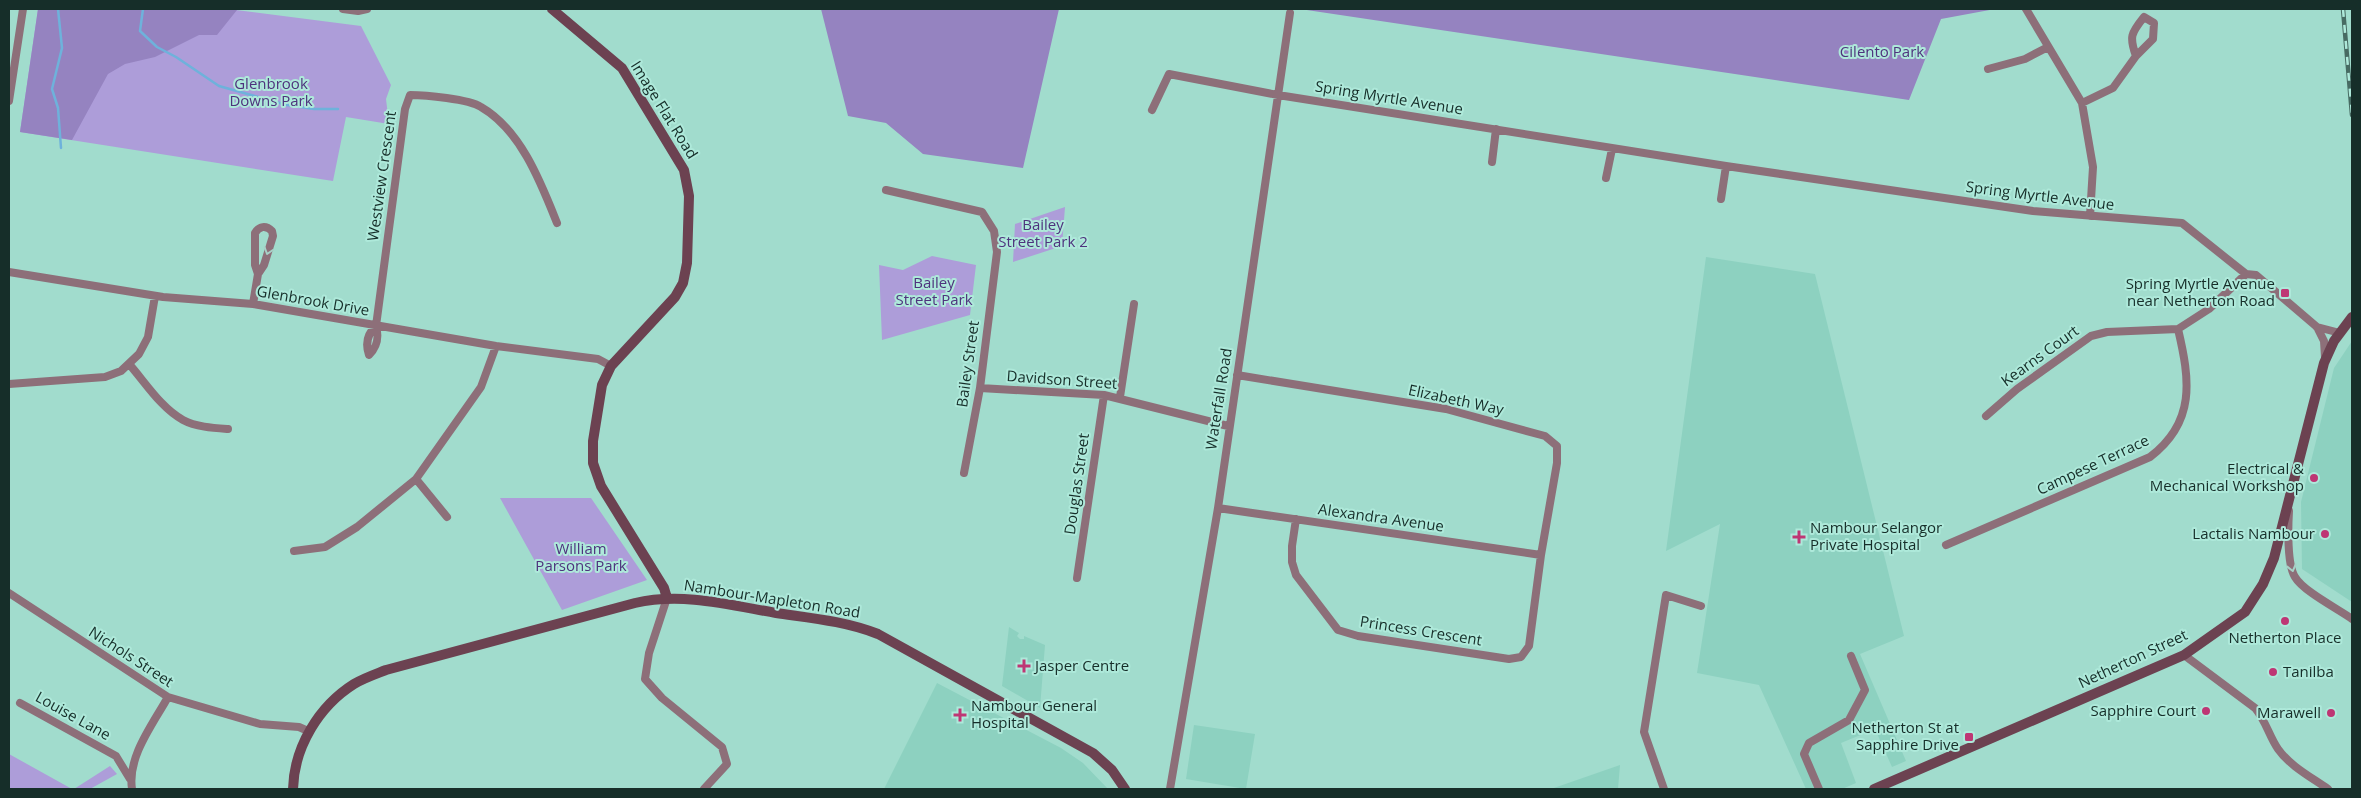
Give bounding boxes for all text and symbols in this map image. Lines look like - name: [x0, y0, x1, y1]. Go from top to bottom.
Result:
- park label: Cilento Park: [1840, 41, 1924, 61]
- street label: Image Flat Road: [627, 57, 703, 162]
- park label: Glenbrook Downs Park: [229, 73, 313, 110]
- street label: Spring Myrtle Avenue: [1314, 75, 1464, 119]
- street label: Westview Crescent: [362, 109, 400, 242]
- street label: Spring Myrtle Avenue: [1965, 176, 2115, 214]
- park label: Bailey Street Park 2: [998, 214, 1088, 251]
- one-way arrow: [264, 247, 274, 255]
- park label: Bailey Street Park: [895, 272, 973, 309]
- place label: Spring Myrtle Avenue near Netherton Road: [2126, 273, 2275, 310]
- street label: Glenbrook Drive: [255, 280, 371, 320]
- marker: Spring Myrtle Avenue near Netherton Road: [2279, 287, 2291, 299]
- street label: Bailey Street: [951, 319, 983, 408]
- street label: Kearns Court: [1997, 320, 2082, 390]
- street label: Waterfall Road: [1200, 347, 1236, 451]
- street label: Davidson Street: [1006, 365, 1118, 393]
- street label: Elizabeth Way: [1407, 379, 1506, 419]
- street label: Campese Terrace: [2033, 429, 2152, 499]
- street label: Douglas Street: [1059, 432, 1093, 536]
- place label: Electrical & Mechanical Workshop: [2150, 458, 2304, 495]
- marker: Electrical & Mechanical Workshop: [2308, 472, 2320, 484]
- street label: Alexandra Avenue: [1317, 498, 1445, 536]
- place label: Nambour Selangor Private Hospital: [1810, 517, 1942, 554]
- place label: Lactalis Nambour: [2192, 523, 2315, 543]
- marker: Lactalis Nambour: [2319, 528, 2331, 540]
- marker: Nambour Selangor Private Hospital: [1792, 530, 1806, 544]
- park label: William Parsons Park: [535, 538, 627, 575]
- one-way arrow: [2287, 564, 2297, 572]
- street label: Nambour-Mapleton Road: [683, 574, 862, 622]
- street label: Princess Crescent: [1359, 610, 1484, 650]
- marker: Netherton Place: [2279, 615, 2291, 627]
- street label: Nichols Street: [85, 621, 178, 691]
- street label: Netherton Street: [2075, 624, 2190, 692]
- place label: Netherton Place: [2228, 627, 2342, 647]
- place label: Jasper Centre: [1033, 655, 1129, 675]
- marker: Jasper Centre: [1017, 659, 1031, 673]
- place label: Tanilba: [2283, 661, 2334, 681]
- marker: Tanilba: [2267, 666, 2279, 678]
- street label: Louise Lane: [32, 686, 115, 744]
- place label: Nambour General Hospital: [971, 695, 1097, 732]
- place label: Sapphire Court: [2091, 700, 2196, 720]
- place label: Marawell: [2257, 702, 2321, 722]
- marker: Sapphire Court: [2200, 705, 2212, 717]
- marker: Marawell: [2325, 707, 2337, 719]
- marker: Nambour General Hospital: [953, 708, 967, 722]
- place label: Netherton St at Sapphire Drive: [1852, 717, 1959, 754]
- marker: Netherton St at Sapphire Drive: [1963, 731, 1975, 743]

